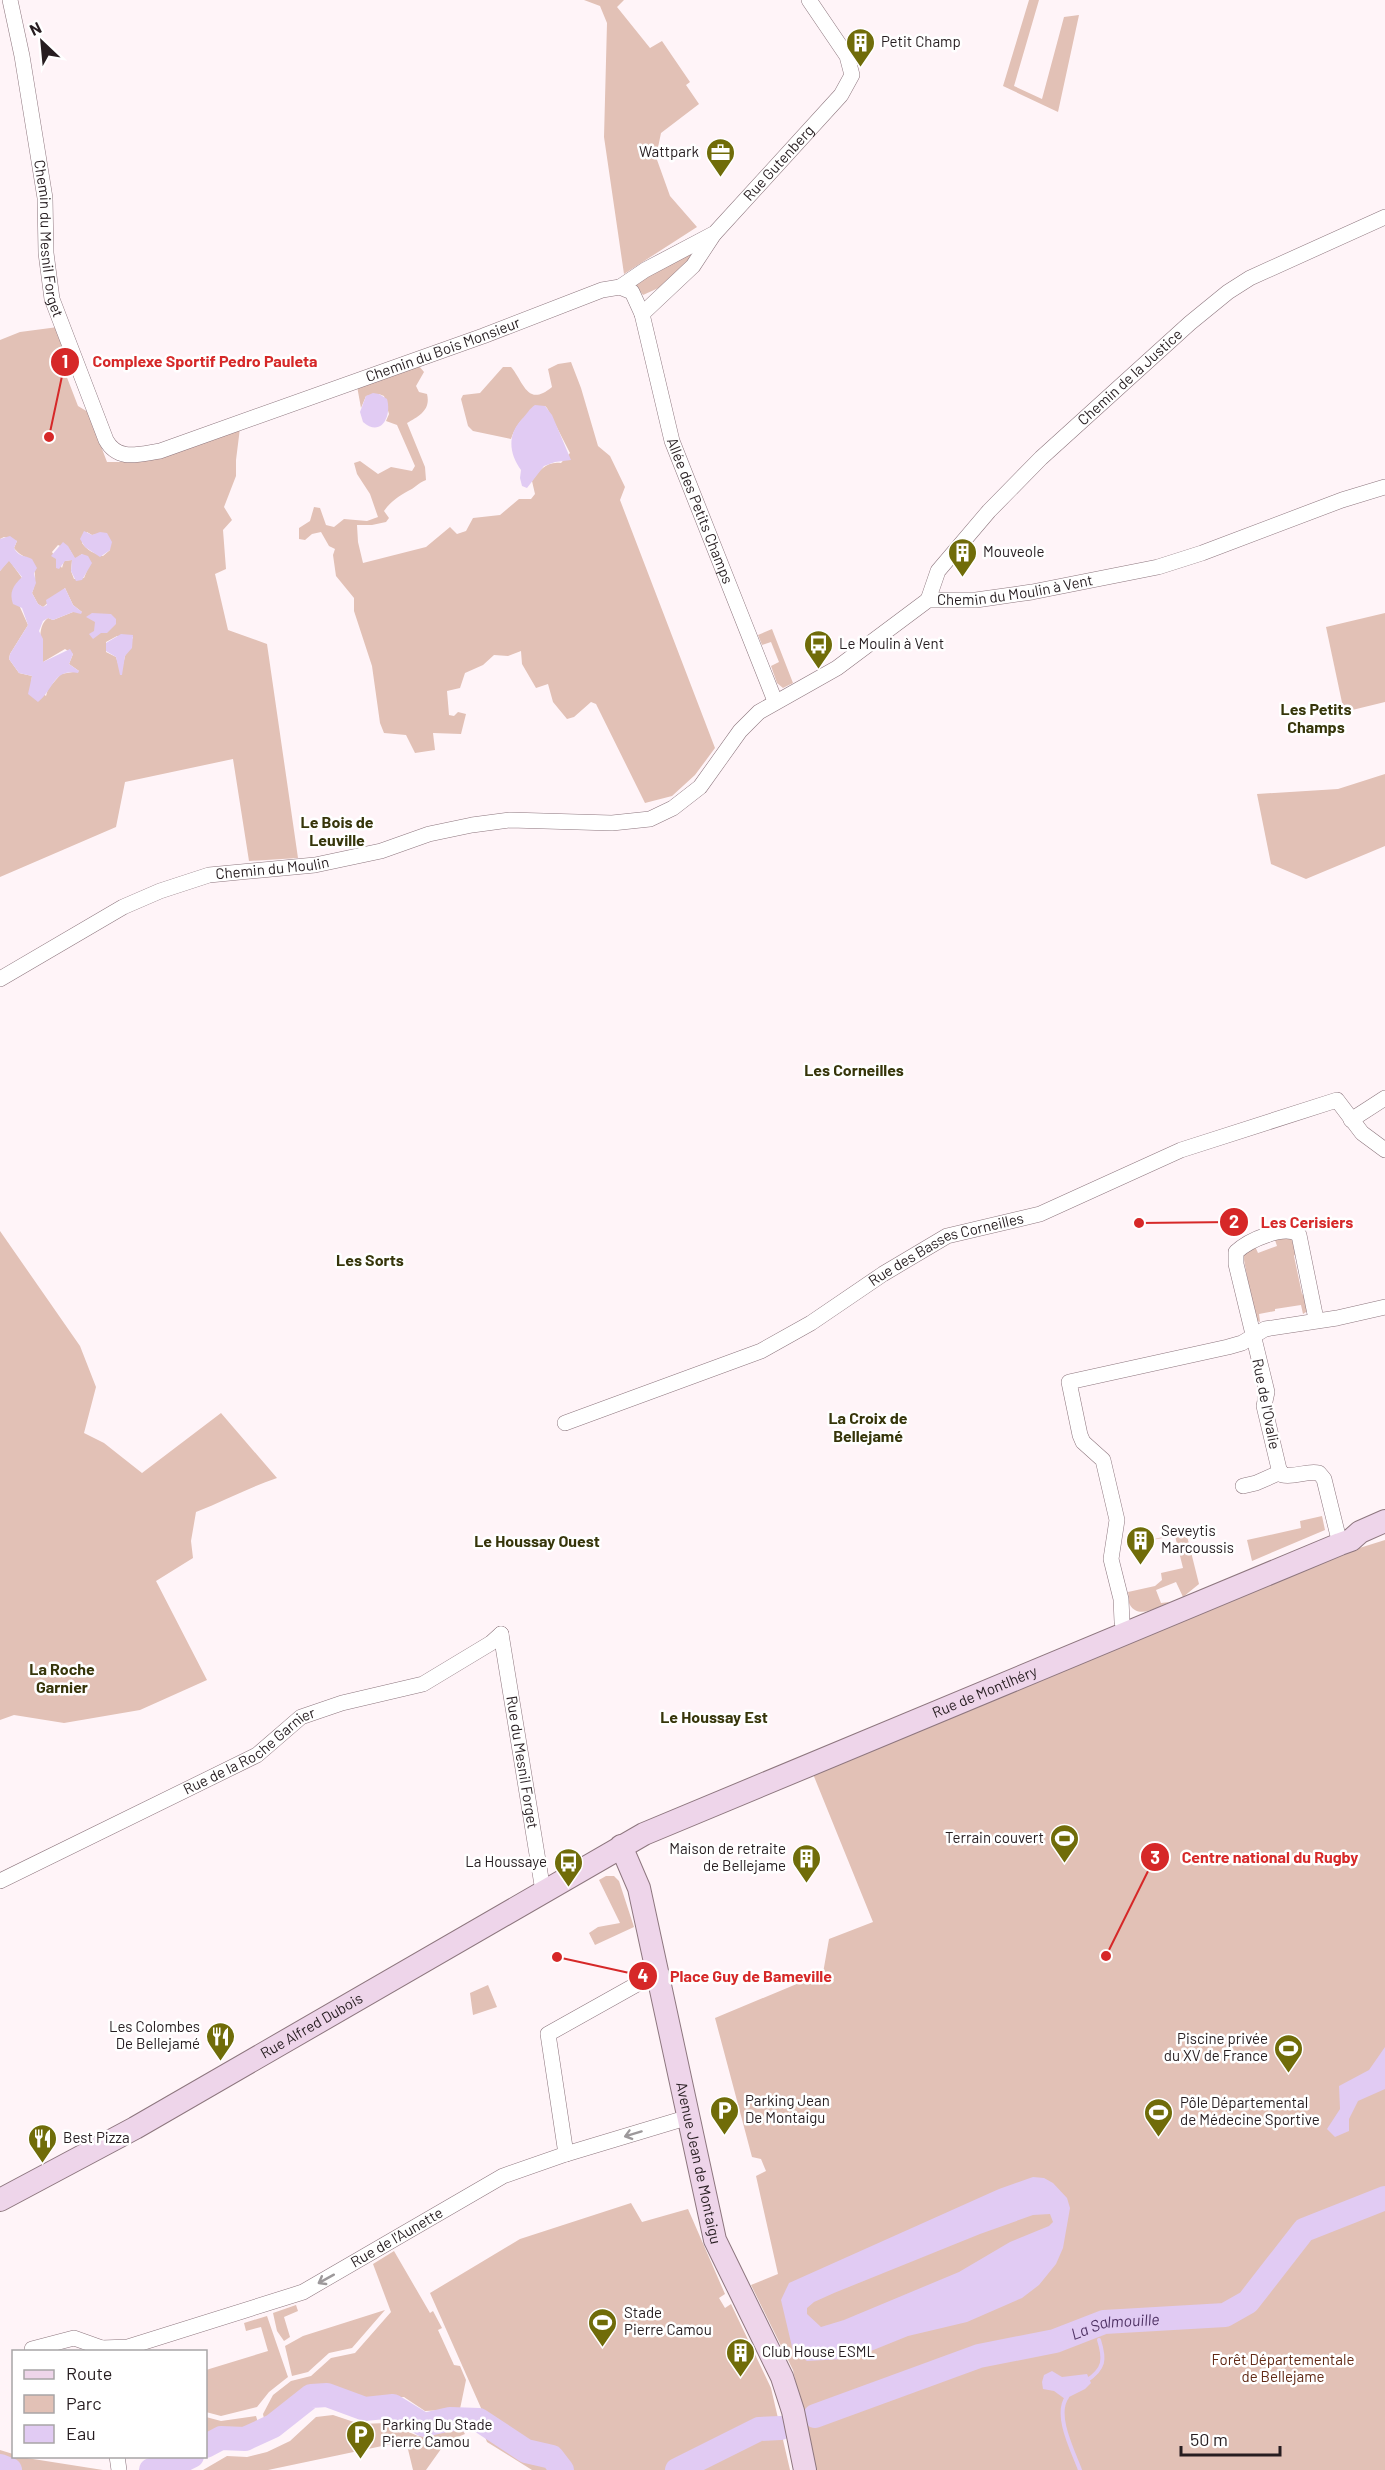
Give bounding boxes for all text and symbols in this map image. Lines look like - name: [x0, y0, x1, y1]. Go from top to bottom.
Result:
- north arrow: [12, 12, 72, 72]
- text: N: [26, 17, 44, 39]
- building icon: Petit Champ: [844, 26, 876, 68]
- place label: Petit Champ: [881, 32, 961, 50]
- street label: Rue Gutenberg: [739, 121, 817, 204]
- office icon: Wattpark: [704, 136, 736, 178]
- place label: Wattpark: [639, 142, 699, 160]
- street label: Chemin du Mesnil Forget: [31, 158, 68, 319]
- street label: Chemin du Bois Monsieur: [363, 312, 523, 385]
- street label: Chemin de la Justice: [1074, 325, 1185, 428]
- callout: Complexe Sportif Pedro Pauleta: [50, 345, 329, 379]
- text: 1: [62, 350, 68, 372]
- text: Complexe Sportif Pedro Pauleta: [92, 351, 318, 370]
- street label: Allée des Petits Champs: [664, 435, 738, 586]
- building icon: Mouveole: [946, 536, 978, 578]
- place label: Mouveole: [983, 542, 1044, 560]
- street label: Chemin du Moulin à Vent: [937, 570, 1094, 608]
- bus stop icon: Le Moulin à Vent: [802, 628, 834, 670]
- place label: Le Moulin à Vent: [839, 634, 944, 652]
- district label: Les Petits Champs: [1281, 699, 1351, 736]
- district label: Le Bois de Leuville: [300, 812, 374, 849]
- street label: Chemin du Moulin: [215, 852, 331, 882]
- district label: Les Corneilles: [804, 1060, 904, 1079]
- callout: Les Cerisiers: [1219, 1205, 1365, 1239]
- street label: Rue des Basses Corneilles: [865, 1208, 1025, 1289]
- text: 2: [1229, 1210, 1239, 1232]
- text: Les Cerisiers: [1261, 1212, 1353, 1231]
- district label: Les Sorts: [336, 1250, 404, 1269]
- street label: Rue de l'Ovalie: [1249, 1357, 1285, 1451]
- district label: La Croix de Bellejamé: [828, 1408, 908, 1445]
- place label: Seveytis Marcoussis: [1161, 1521, 1234, 1556]
- building icon: Seveytis Marcoussis: [1124, 1524, 1156, 1566]
- district label: Le Houssay Ouest: [474, 1531, 600, 1550]
- district label: La Roche Garnier: [29, 1659, 95, 1696]
- street label: Rue de Montlhéry: [929, 1661, 1040, 1721]
- street label: Rue du Mesnil Forget: [503, 1694, 543, 1830]
- street label: Rue de la Roche Garnier: [180, 1703, 318, 1798]
- district label: Le Houssay Est: [660, 1707, 768, 1726]
- sports icon: Terrain couvert: [1049, 1822, 1081, 1864]
- place label: Terrain couvert: [945, 1828, 1044, 1846]
- place label: Maison de retraite de Bellejame: [669, 1839, 786, 1874]
- callout: Centre national du Rugby: [1140, 1840, 1370, 1874]
- building icon: Maison de retraite de Bellejame: [791, 1842, 823, 1884]
- bus stop icon: La Houssaye: [552, 1846, 584, 1888]
- text: 3: [1150, 1846, 1160, 1868]
- text: Centre national du Rugby: [1182, 1847, 1358, 1866]
- place label: La Houssaye: [465, 1852, 547, 1870]
- callout: Place Guy de Bameville: [628, 1959, 844, 1993]
- text: 4: [638, 1964, 649, 1986]
- text: Place Guy de Bameville: [670, 1966, 832, 1985]
- street label: Rue Alfred Dubois: [257, 1988, 366, 2062]
- place label: Les Colombes De Bellejamé: [109, 2017, 200, 2052]
- restaurant icon: Les Colombes De Bellejamé: [205, 2020, 237, 2062]
- place label: Piscine privée du XV de France: [1164, 2029, 1268, 2064]
- sports icon: Piscine privée du XV de France: [1273, 2032, 1305, 2074]
- street label: Avenue Jean de Montaigu: [673, 2080, 726, 2245]
- place label: Parking Jean De Montaigu: [745, 2091, 830, 2126]
- place label: Pôle Départemental de Médecine Sportive: [1180, 2093, 1320, 2128]
- parking icon: Parking Jean De Montaigu: [708, 2094, 740, 2136]
- sports icon: Pôle Départemental de Médecine Sportive: [1143, 2096, 1175, 2138]
- restaurant icon: Best Pizza: [26, 2122, 58, 2164]
- place label: Best Pizza: [63, 2128, 130, 2146]
- one-way arrow: [624, 2129, 643, 2140]
- street label: Rue de l'Aunette: [347, 2203, 446, 2270]
- one-way arrow: [317, 2274, 335, 2285]
- place label: Stade Pierre Camou: [624, 2303, 712, 2338]
- sports icon: Stade Pierre Camou: [587, 2306, 619, 2348]
- water label: La Salmouille: [1068, 2309, 1160, 2343]
- building icon: Club House ESML: [725, 2336, 757, 2378]
- place label: Club House ESML: [762, 2342, 875, 2360]
- legend: [12, 2350, 207, 2458]
- park label: Forêt Départementale de Bellejame: [1212, 2350, 1354, 2385]
- text: Route: [66, 2362, 112, 2384]
- text: Parc: [66, 2392, 102, 2414]
- place label: Parking Du Stade Pierre Camou: [382, 2415, 493, 2450]
- parking icon: Parking Du Stade Pierre Camou: [345, 2418, 377, 2460]
- scale bar: [1181, 2419, 1280, 2457]
- text: Eau: [66, 2422, 96, 2444]
- text: 50 m: [1190, 2428, 1228, 2450]

